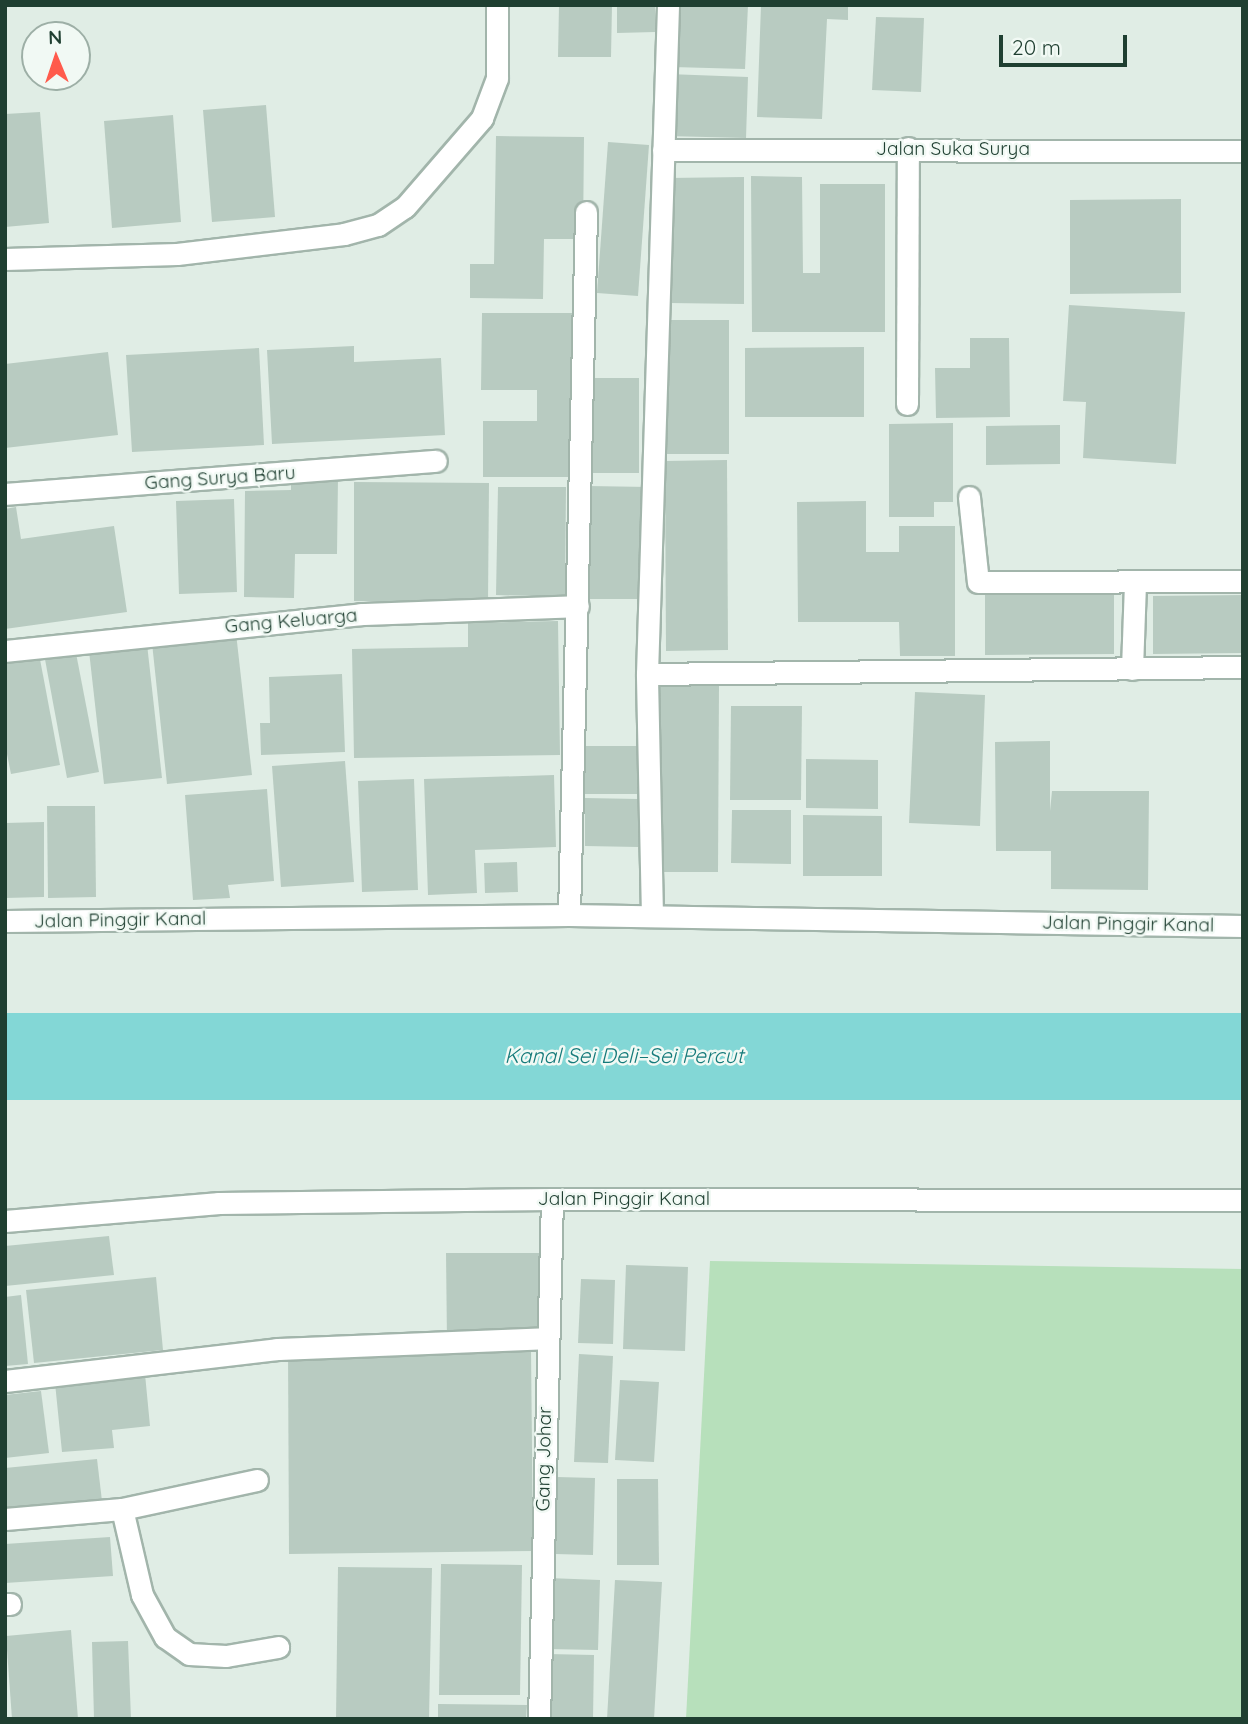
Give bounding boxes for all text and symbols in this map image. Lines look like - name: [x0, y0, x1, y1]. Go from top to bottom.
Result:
- north arrow: [21, 21, 91, 91]
- scale bar: [1003, 21, 1131, 65]
- text: N: [48, 25, 63, 49]
- text: 20 m: [1012, 34, 1061, 60]
- street label: Jalan Suka Surya: [876, 138, 1030, 160]
- street label: Gang Surya Baru: [144, 461, 296, 495]
- street label: Gang Keluarga: [224, 604, 358, 638]
- street label: Jalan Pinggir Kanal: [34, 907, 206, 933]
- street label: Jalan Pinggir Kanal: [1042, 911, 1214, 937]
- water label: Kanal Sei Deli–Sei Percut: [504, 1042, 744, 1068]
- street label: Jalan Pinggir Kanal: [538, 1188, 710, 1210]
- street label: Gang Johar: [532, 1406, 556, 1512]

